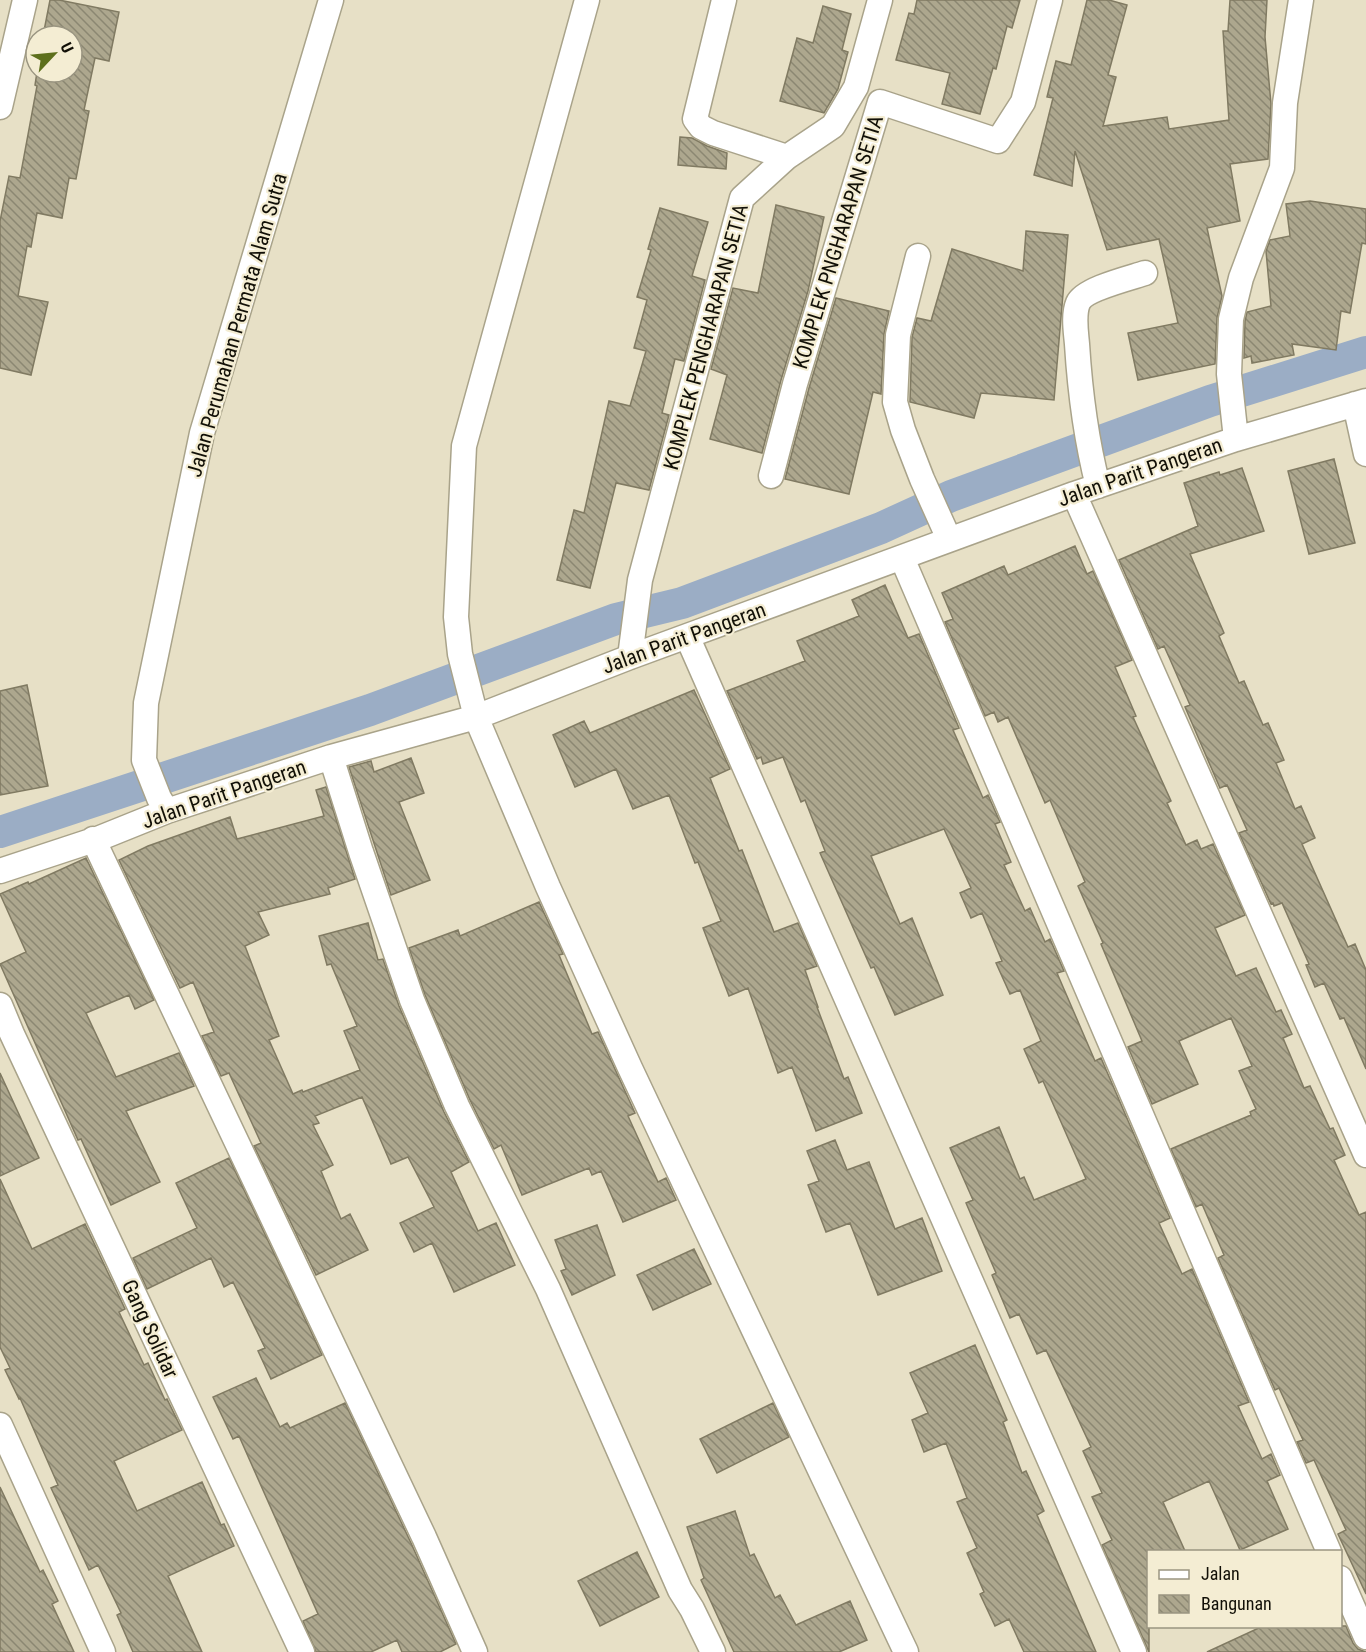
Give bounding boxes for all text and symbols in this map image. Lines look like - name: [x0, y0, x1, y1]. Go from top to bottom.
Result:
- north arrow: [24, 24, 84, 84]
- text: U: [56, 39, 78, 56]
- street label: KOMPLEK PNGHARAPAN SETIA: [788, 112, 888, 372]
- street label: Jalan Perumahan Permata Alam Sutra: [182, 170, 292, 480]
- street label: KOMPLEK PENGHARAPAN SETIA: [659, 201, 753, 473]
- street label: Jalan Parit Pangeran: [1055, 433, 1225, 511]
- street label: Jalan Parit Pangeran: [599, 597, 769, 679]
- street label: Jalan Parit Pangeran: [139, 755, 309, 833]
- street label: Gang Solidar: [117, 1276, 183, 1382]
- legend: [1147, 1550, 1342, 1628]
- text: Jalan: [1201, 1563, 1240, 1584]
- text: Bangunan: [1201, 1593, 1272, 1614]

